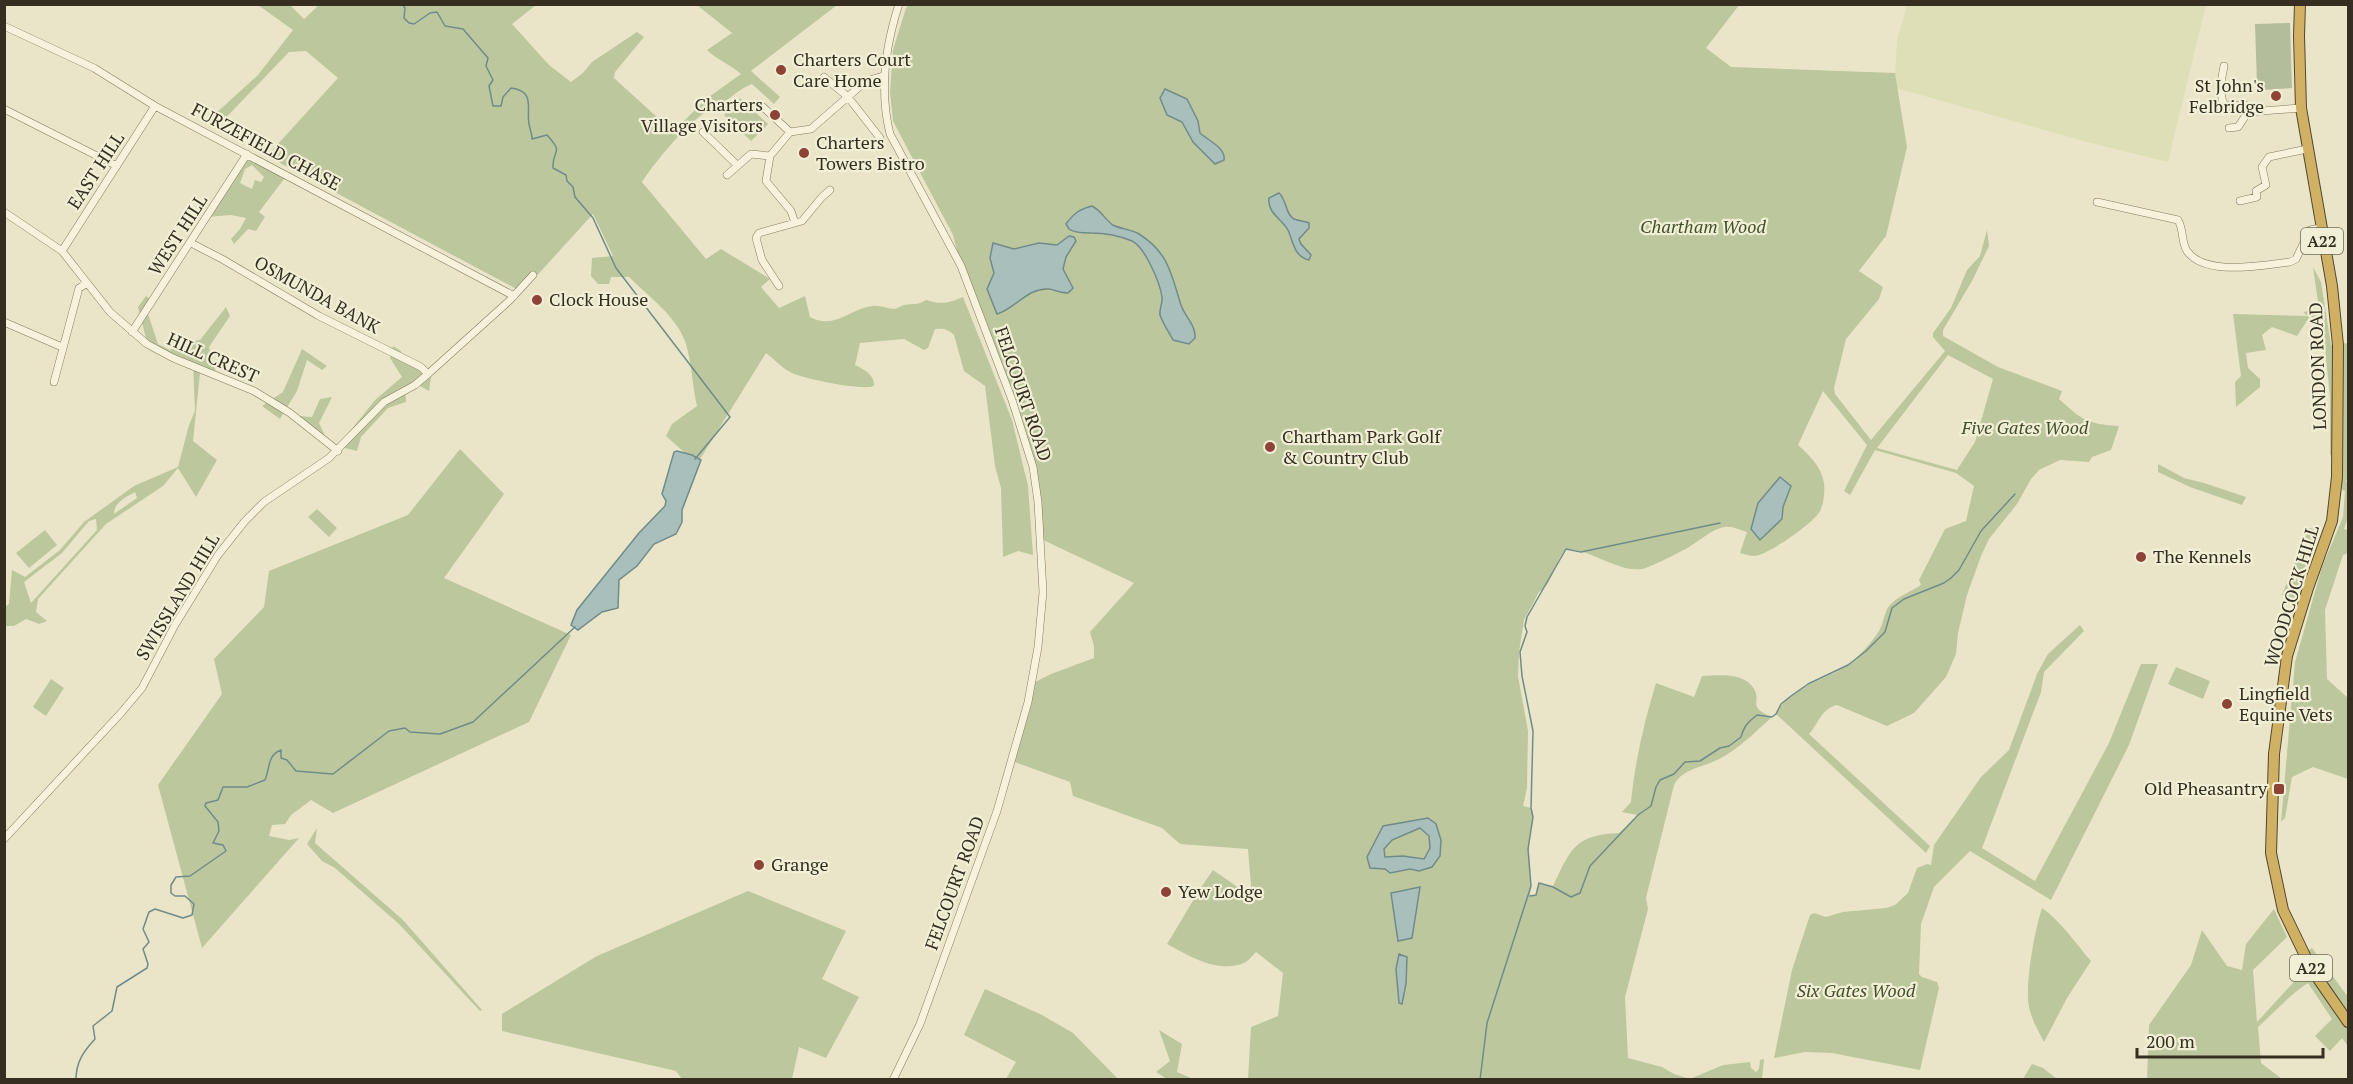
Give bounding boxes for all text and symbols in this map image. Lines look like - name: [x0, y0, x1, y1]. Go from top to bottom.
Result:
- place label: Charters Court Care Home: [793, 47, 911, 92]
- marker: Charters Court Care Home: [774, 63, 788, 77]
- place label: St John's Felbridge: [2189, 73, 2264, 118]
- marker: St John's Felbridge: [2269, 89, 2283, 103]
- place label: Charters Village Visitors: [641, 92, 763, 137]
- street label: FURZEFIELD CHASE: [188, 97, 345, 196]
- marker: Charters Village Visitors: [768, 108, 782, 122]
- street label: EAST HILL: [61, 127, 129, 214]
- place label: Charters Towers Bistro: [816, 130, 925, 175]
- marker: Charters Towers Bistro: [797, 146, 811, 160]
- street label: WEST HILL: [142, 189, 212, 279]
- park label: Chartham Wood: [1640, 214, 1766, 238]
- road number: A22: [2301, 228, 2343, 254]
- street label: OSMUNDA BANK: [250, 250, 385, 339]
- place label: Clock House: [549, 287, 648, 311]
- marker: Clock House: [530, 293, 544, 307]
- street label: LONDON ROAD: [2303, 302, 2331, 430]
- street label: FELCOURT ROAD: [990, 323, 1058, 464]
- street label: HILL CREST: [164, 326, 263, 388]
- park label: Five Gates Wood: [1961, 415, 2089, 439]
- place label: Chartham Park Golf & Country Club: [1282, 424, 1443, 469]
- marker: Chartham Park Golf & Country Club: [1263, 440, 1277, 454]
- street label: WOODCOCK HILL: [2258, 522, 2324, 669]
- street label: SWISSLAND HILL: [130, 529, 225, 664]
- place label: The Kennels: [2153, 544, 2252, 568]
- marker: The Kennels: [2134, 550, 2148, 564]
- place label: Lingfield Equine Vets: [2239, 681, 2333, 726]
- marker: Lingfield Equine Vets: [2220, 697, 2234, 711]
- place label: Old Pheasantry: [2144, 776, 2268, 800]
- marker: Old Pheasantry: [2272, 782, 2286, 796]
- street label: FELCOURT ROAD: [919, 812, 989, 953]
- place label: Grange: [771, 852, 829, 876]
- marker: Grange: [752, 858, 766, 872]
- place label: Yew Lodge: [1178, 879, 1263, 903]
- marker: Yew Lodge: [1159, 885, 1173, 899]
- road number: A22: [2290, 955, 2332, 981]
- park label: Six Gates Wood: [1797, 978, 1916, 1002]
- scale bar: [2137, 1021, 2323, 1059]
- text: 200 m: [2146, 1029, 2195, 1053]

